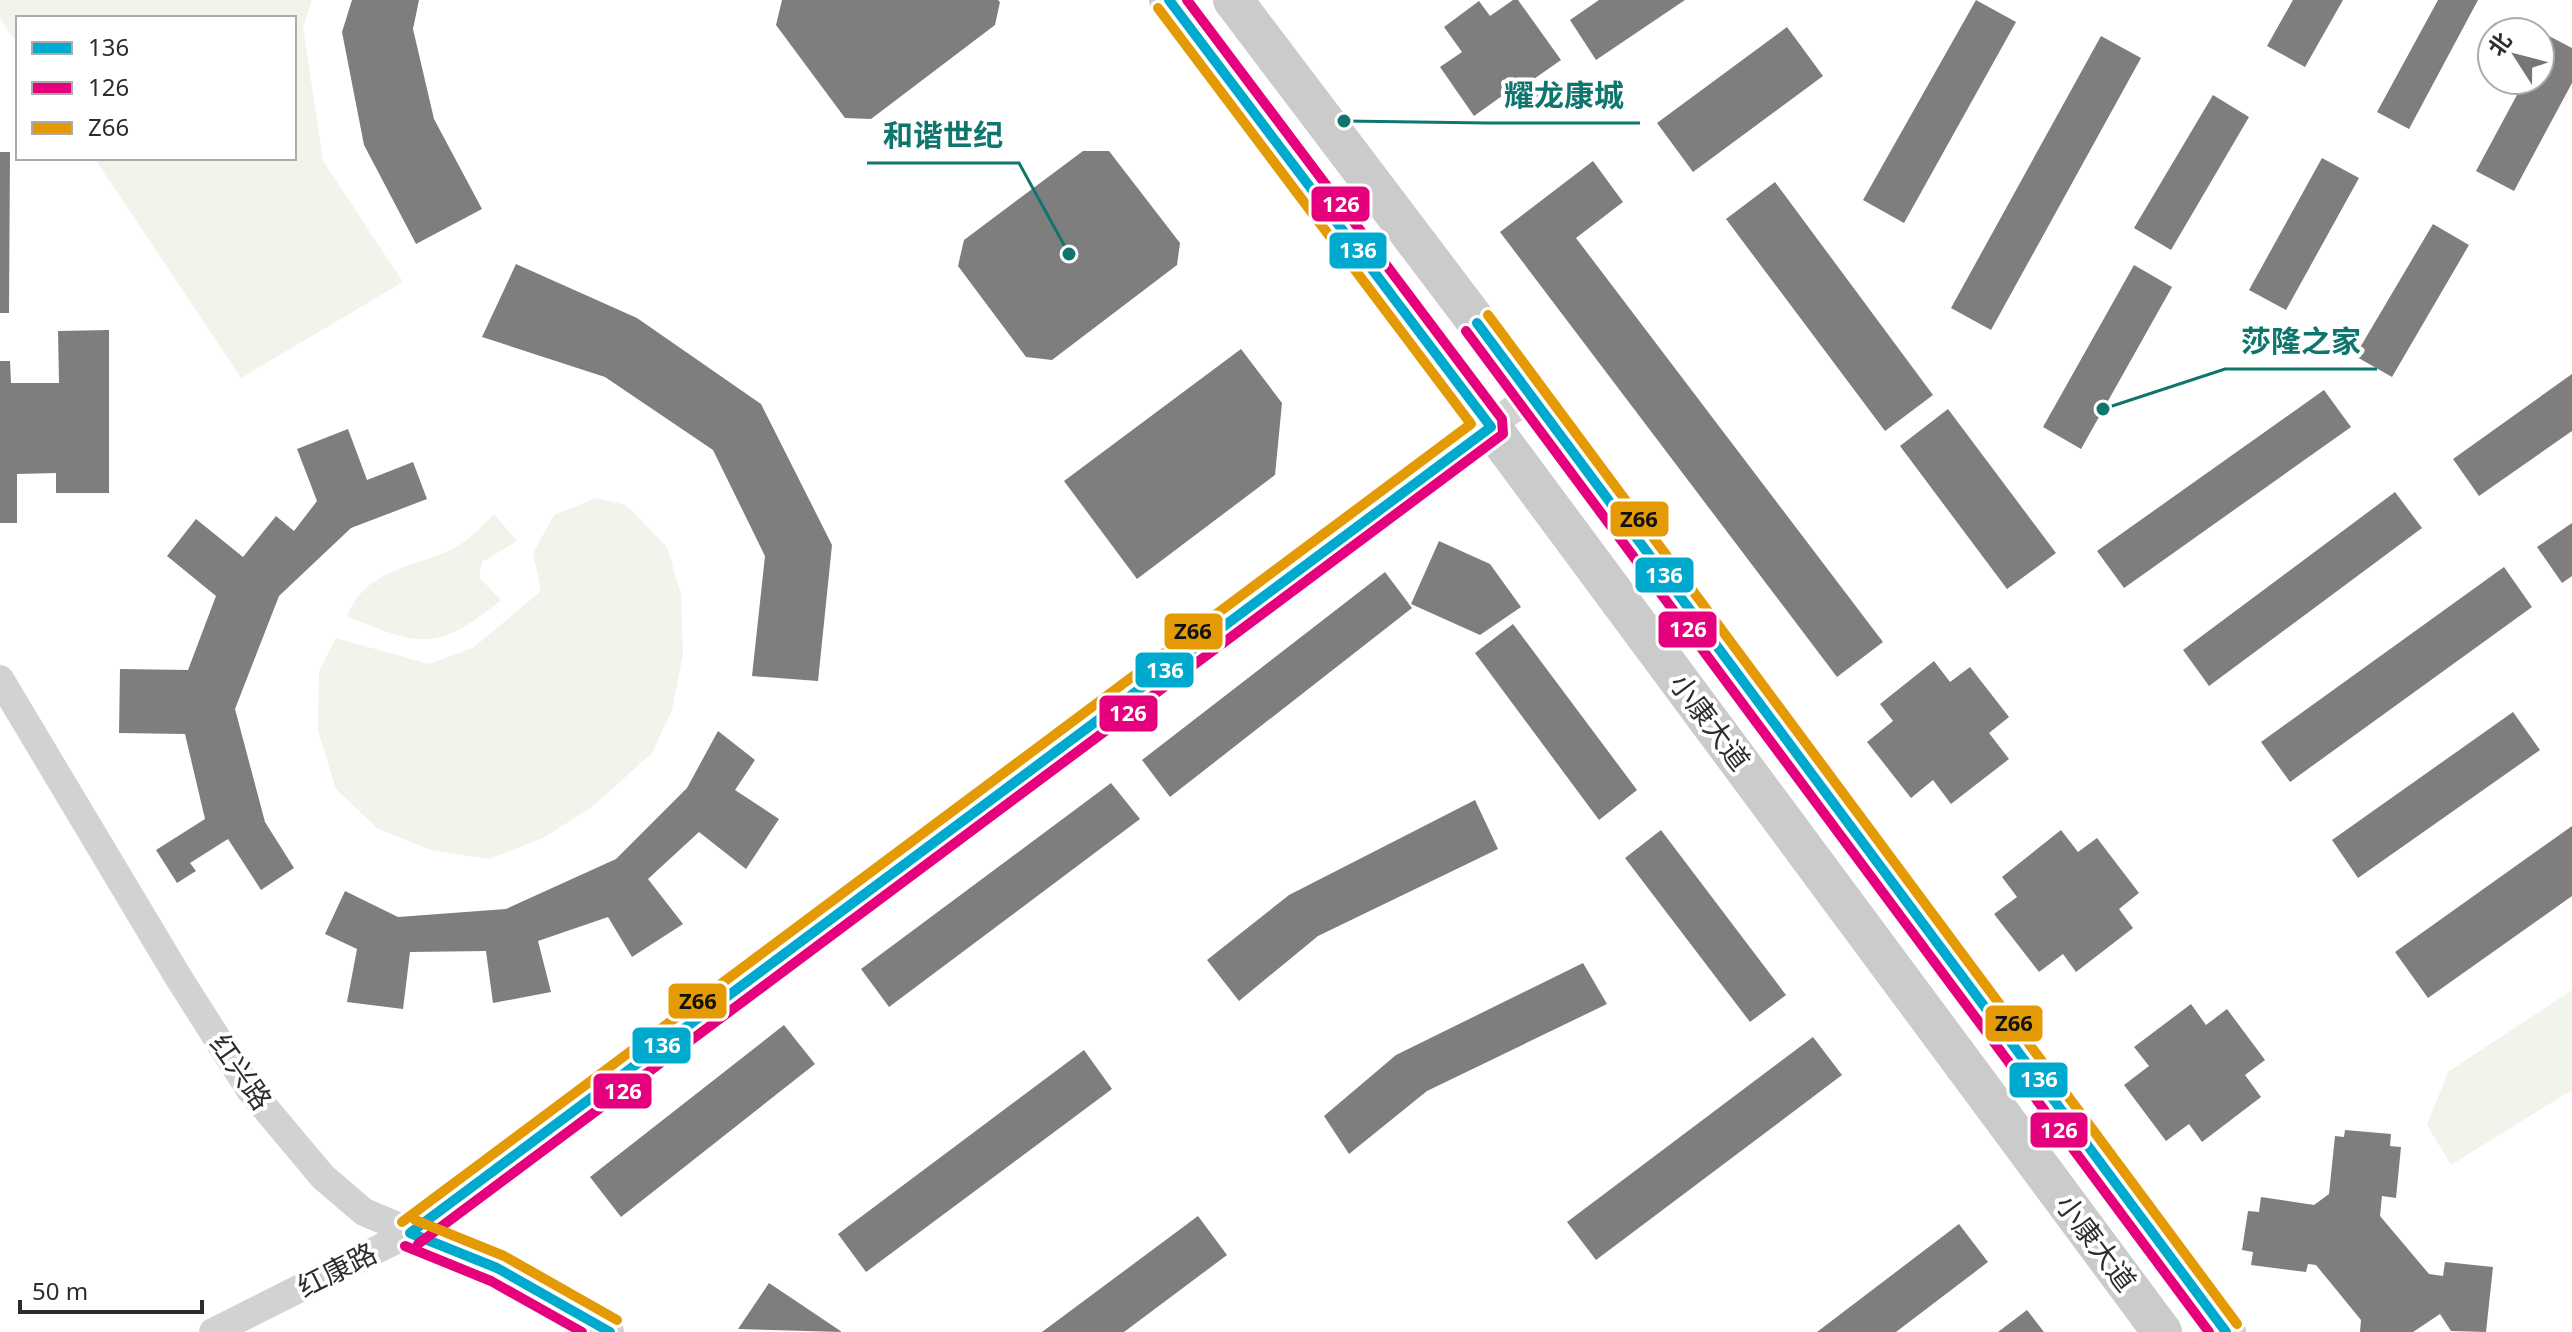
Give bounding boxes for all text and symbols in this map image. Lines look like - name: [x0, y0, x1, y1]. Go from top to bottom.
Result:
- legend: [16, 16, 296, 160]
- north arrow: [2476, 16, 2556, 96]
- text: 北: [2480, 26, 2518, 61]
- text: 136: [88, 30, 129, 63]
- callout: 耀龙康城: [1488, 69, 1640, 123]
- text: 126: [88, 70, 129, 103]
- text: 耀龙康城: [1504, 74, 1624, 115]
- callout: 和谐世纪: [867, 109, 1019, 163]
- text: Z66: [88, 110, 129, 143]
- text: 和谐世纪: [883, 114, 1003, 155]
- line badge: 126: [1310, 185, 1371, 223]
- text: 126: [1322, 188, 1360, 218]
- line badge: 136: [1328, 231, 1388, 270]
- text: 136: [1339, 234, 1377, 264]
- callout: 莎隆之家: [2225, 315, 2377, 369]
- text: 莎隆之家: [2241, 320, 2361, 361]
- line badge: Z66: [1609, 500, 1670, 538]
- text: Z66: [1620, 503, 1658, 533]
- line badge: 136: [1634, 556, 1695, 594]
- text: 136: [1645, 559, 1683, 589]
- line badge: 126: [1657, 610, 1718, 649]
- line badge: Z66: [1163, 612, 1224, 651]
- text: 126: [1669, 613, 1707, 643]
- text: Z66: [1174, 615, 1212, 645]
- line badge: 136: [1134, 651, 1195, 689]
- text: 136: [1146, 654, 1184, 684]
- street label: 小康大道: [1662, 665, 1760, 778]
- line badge: 126: [1098, 694, 1159, 733]
- text: 126: [1109, 697, 1147, 727]
- line badge: Z66: [667, 982, 728, 1020]
- text: Z66: [679, 985, 717, 1015]
- line badge: Z66: [1984, 1004, 2044, 1043]
- text: Z66: [1995, 1007, 2033, 1037]
- street label: 红兴路: [202, 1026, 281, 1117]
- line badge: 136: [631, 1026, 692, 1065]
- text: 136: [643, 1029, 681, 1059]
- line badge: 136: [2008, 1061, 2069, 1099]
- text: 136: [2020, 1063, 2058, 1093]
- line badge: 126: [592, 1072, 653, 1110]
- text: 126: [604, 1075, 642, 1105]
- line badge: 126: [2029, 1111, 2089, 1149]
- text: 126: [2040, 1114, 2078, 1144]
- street label: 小康大道: [2048, 1186, 2146, 1299]
- street label: 红康路: [290, 1233, 383, 1305]
- scale bar: [20, 1264, 202, 1314]
- text: 50 m: [32, 1274, 88, 1307]

